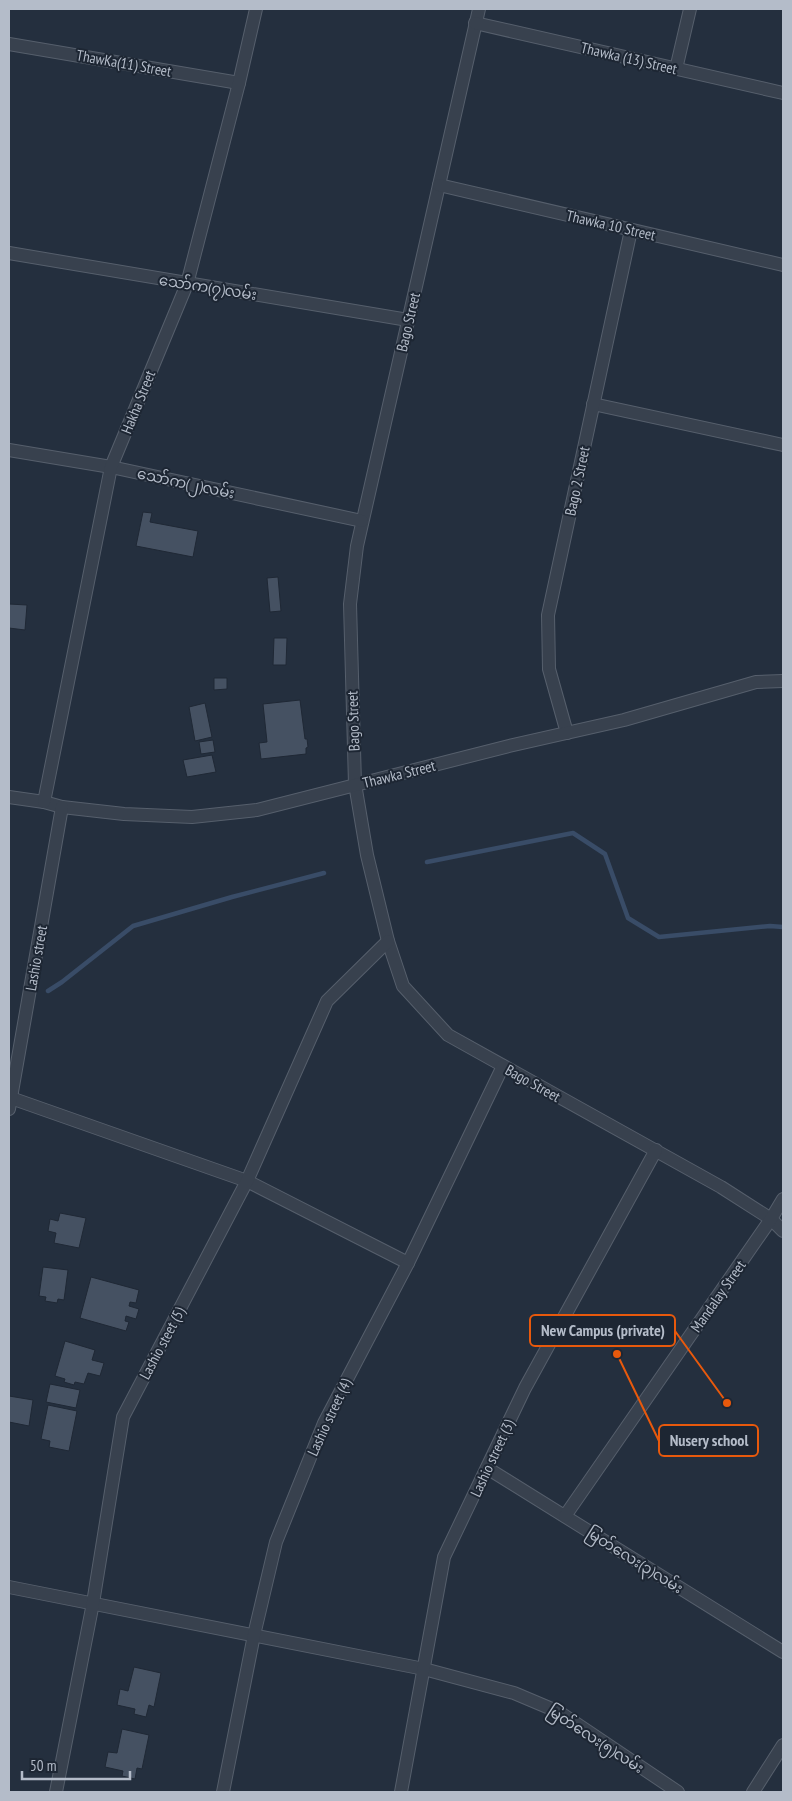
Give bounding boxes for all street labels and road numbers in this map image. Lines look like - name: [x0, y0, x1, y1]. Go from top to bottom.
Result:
- street label: Thawka (13) Street: [579, 38, 679, 78]
- street label: ThawKa(11) Street: [75, 45, 173, 81]
- street label: Thawka 10 Street: [565, 206, 657, 244]
- street label: သော်က(၇)လမ်း: [157, 270, 258, 307]
- street label: Bago Street: [392, 291, 424, 353]
- street label: Hakha Street: [117, 368, 159, 436]
- street label: Bago 2 Street: [560, 445, 594, 517]
- street label: သော်က(၂)လမ်း: [135, 463, 236, 506]
- street label: Bago Street: [342, 691, 364, 751]
- street label: Thawka Street: [361, 756, 437, 792]
- street label: Lashio street: [21, 924, 51, 992]
- street label: Bago Street: [502, 1060, 564, 1106]
- street label: Mandalay Street: [686, 1256, 750, 1336]
- street label: Lashio steet (5): [135, 1303, 189, 1382]
- street label: Lashio street (4): [303, 1375, 355, 1459]
- street label: Lashio street (3): [466, 1416, 518, 1500]
- street label: မြတ်လေး(၃)လမ်း: [582, 1523, 687, 1600]
- street label: မြတ်လေး(၅)လမ်း: [543, 1701, 648, 1780]

